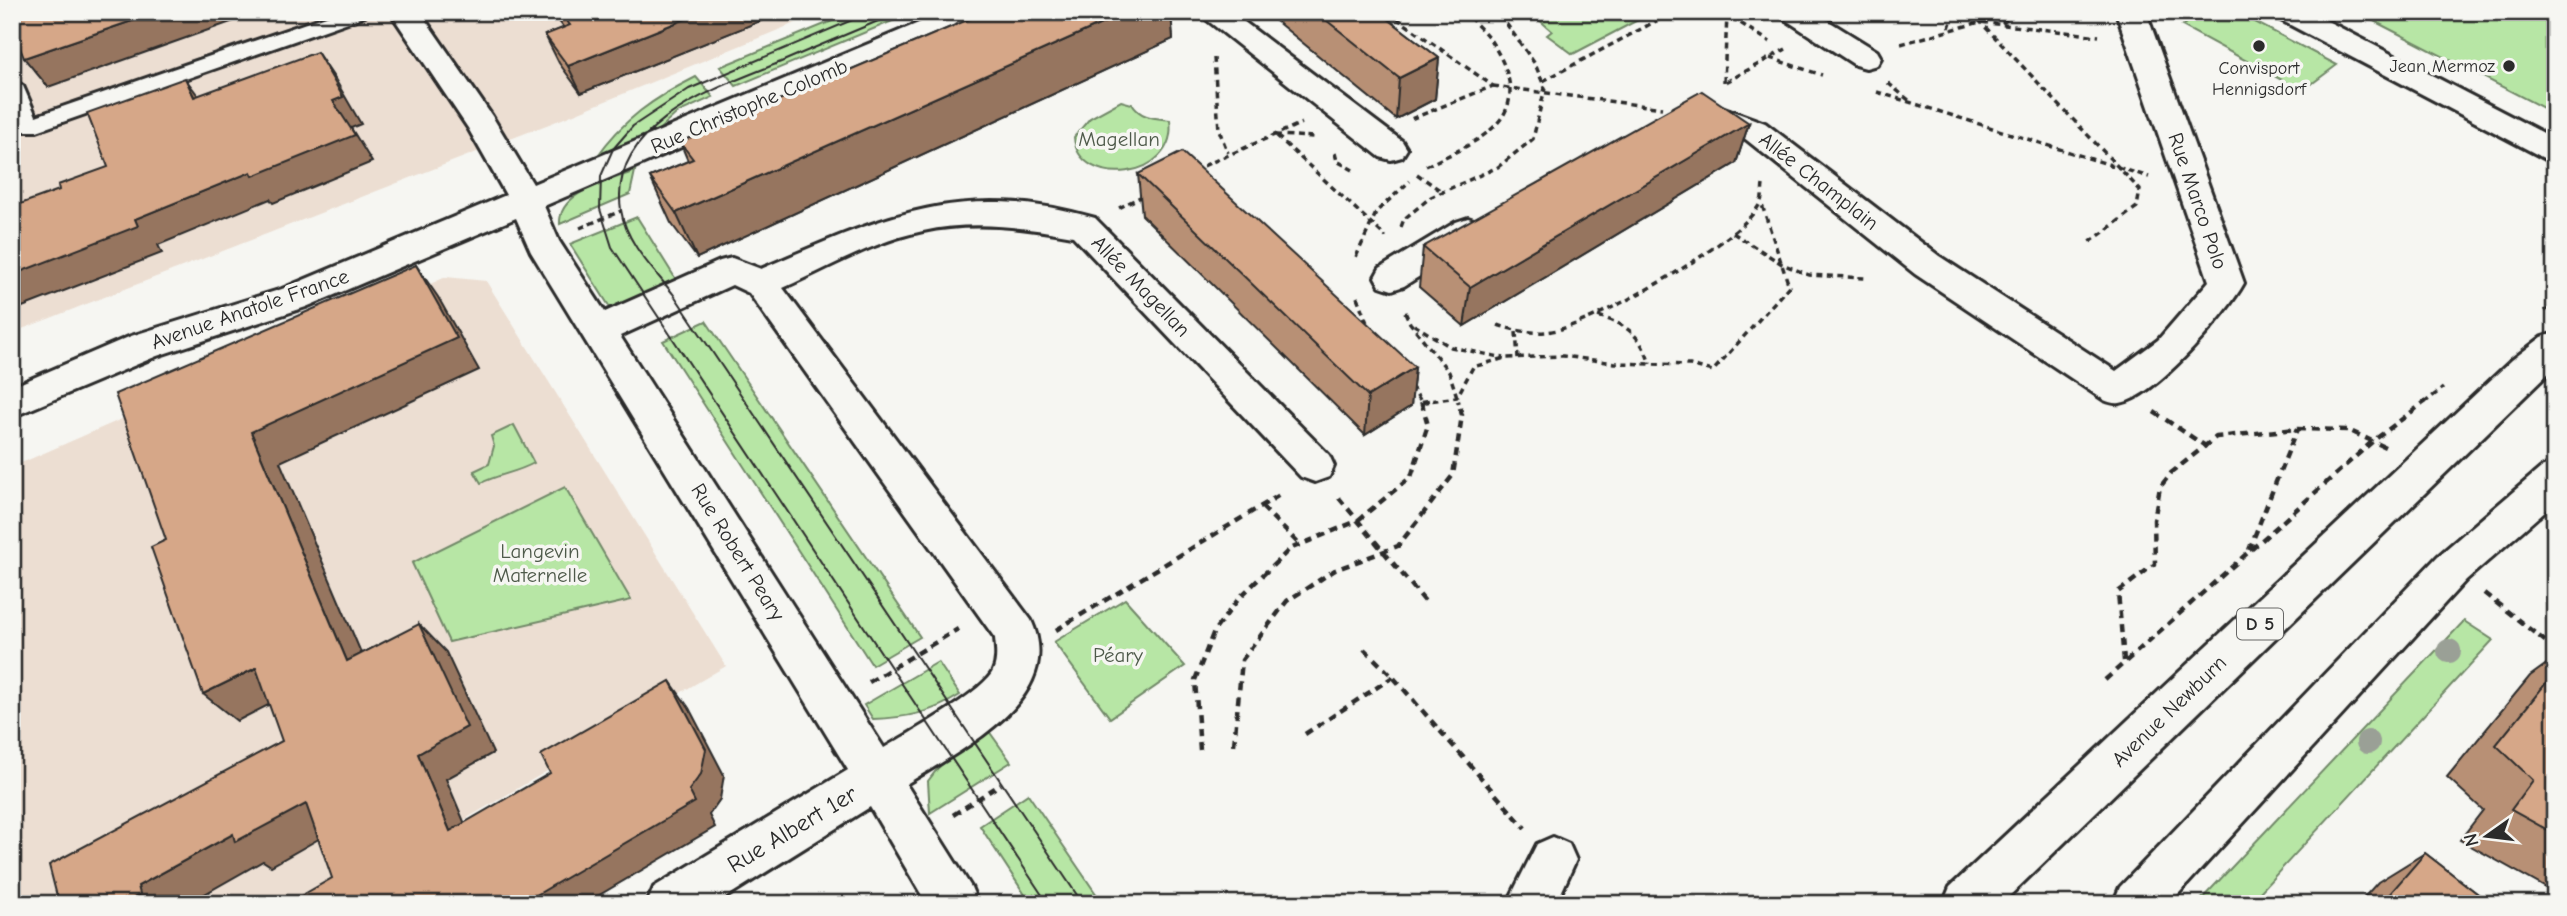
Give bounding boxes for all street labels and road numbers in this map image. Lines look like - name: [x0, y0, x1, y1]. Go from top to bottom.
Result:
- street label: Rue Christophe Colomb: [647, 54, 851, 158]
- street label: Allée Champlain: [1755, 127, 1883, 235]
- street label: Rue Marco Polo: [2163, 130, 2233, 272]
- street label: Allée Magellan: [1087, 230, 1195, 342]
- street label: Avenue Anatole France: [148, 264, 352, 354]
- street label: Rue Robert Peary: [686, 479, 790, 626]
- road number: D 5: [2237, 608, 2283, 639]
- street label: Avenue Newburn: [2107, 650, 2231, 772]
- street label: Rue Albert 1er: [722, 779, 862, 879]

